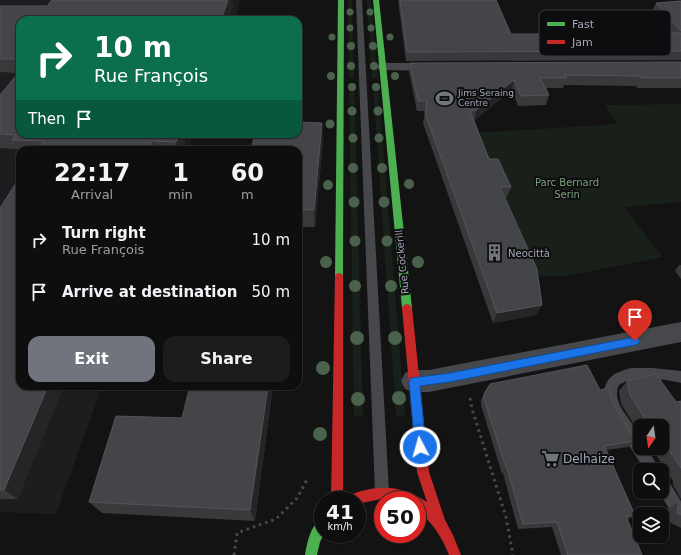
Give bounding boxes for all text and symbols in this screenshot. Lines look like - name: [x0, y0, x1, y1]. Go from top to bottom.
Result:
- legend: [539, 10, 671, 56]
- text: Fast: [572, 18, 595, 31]
- text: 10 m: [94, 31, 172, 64]
- icon: right: [28, 32, 80, 84]
- text: Jam: [571, 36, 593, 49]
- text: Rue François: [94, 65, 208, 86]
- sports icon: Jims Seraing Centre: [435, 88, 455, 108]
- place label: Jims Seraing Centre: [457, 88, 514, 108]
- icon: arrive: [73, 108, 95, 130]
- text: Then: [28, 110, 65, 128]
- text: 22:17: [54, 159, 130, 187]
- text: 1: [172, 159, 189, 187]
- text: 60: [231, 159, 264, 187]
- park label: Parc Bernard Serin: [535, 177, 599, 200]
- text: Arrival: [71, 187, 113, 202]
- text: min: [168, 187, 193, 202]
- text: m: [241, 187, 254, 202]
- text: Turn right: [62, 224, 146, 242]
- icon: right: [28, 229, 50, 251]
- street label: Rue Cockerill: [393, 229, 411, 295]
- text: 10 m: [252, 231, 290, 249]
- text: Rue François: [62, 242, 144, 257]
- building icon: Neocittà: [485, 243, 505, 263]
- place label: Neocittà: [508, 248, 550, 259]
- icon: arrive: [28, 281, 50, 303]
- text: Arrive at destination: [62, 283, 237, 301]
- text: 50 m: [252, 283, 290, 301]
- pin: [618, 300, 652, 341]
- icon: arrive: [624, 306, 646, 328]
- button: Exit: [28, 336, 155, 382]
- button: Share: [163, 336, 290, 382]
- north arrow: [633, 419, 669, 455]
- map controls: [633, 419, 669, 543]
- position arrow: [399, 426, 441, 468]
- supermarket icon: Delhaize: [540, 449, 560, 469]
- place label: Delhaize: [563, 452, 615, 466]
- button: search: [633, 463, 669, 499]
- speed limit sign: 50: [374, 491, 426, 543]
- text: 41: [326, 500, 354, 524]
- button: layers: [633, 507, 669, 543]
- text: km/h: [327, 521, 353, 532]

